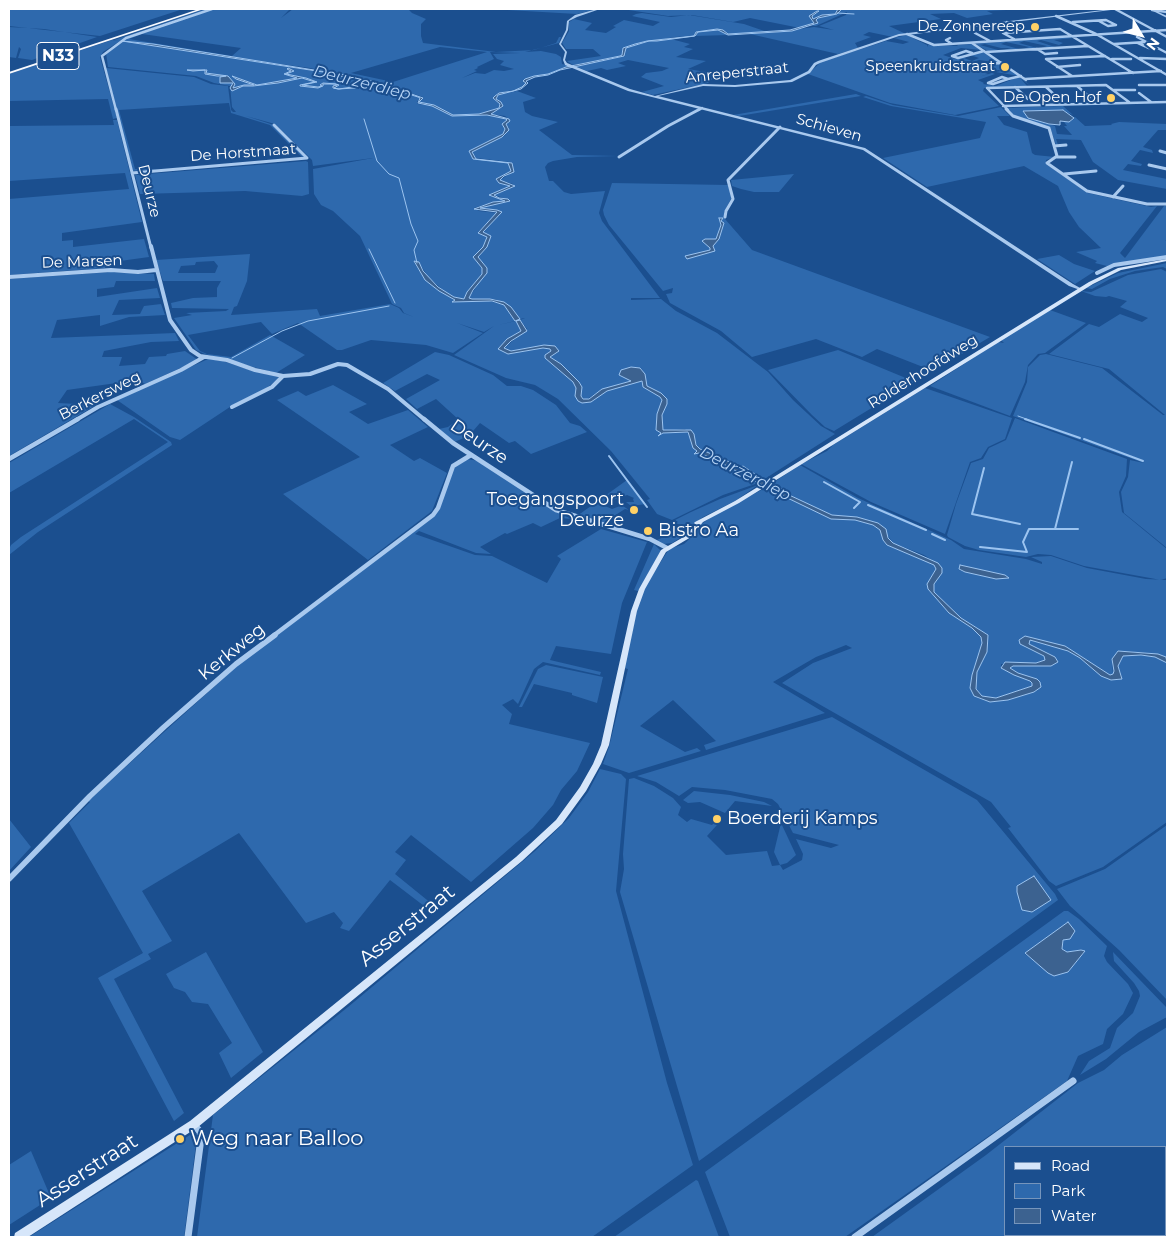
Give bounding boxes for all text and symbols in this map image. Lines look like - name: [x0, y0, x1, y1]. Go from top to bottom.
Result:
- north arrow: [1116, 10, 1166, 60]
- place label: De Zonnereep: [917, 18, 1025, 36]
- marker: De Zonnereep: [1029, 21, 1041, 33]
- text: N: [1142, 34, 1164, 54]
- road number: N33: [37, 42, 79, 70]
- place label: Speenkruidstraat: [866, 58, 995, 76]
- street label: Anreperstraat: [685, 59, 789, 87]
- marker: Speenkruidstraat: [999, 61, 1011, 73]
- water label: Deurzerdiep: [311, 62, 413, 104]
- place label: De Open Hof: [1003, 89, 1101, 107]
- marker: De Open Hof: [1105, 92, 1117, 104]
- street label: Schieven: [794, 110, 864, 146]
- street label: De Horstmaat: [189, 140, 297, 166]
- street label: Deurze: [134, 163, 164, 219]
- street label: De Marsen: [41, 252, 123, 272]
- street label: Rolderhoofdweg: [865, 331, 981, 413]
- street label: Berkersweg: [56, 368, 144, 424]
- street label: Deurze: [446, 415, 512, 469]
- water label: Deurzerdiep: [696, 443, 794, 505]
- place label: Toegangspoort Deurze: [487, 489, 624, 532]
- marker: Toegangspoort Deurze: [628, 504, 640, 516]
- place label: Bistro Aa: [658, 520, 739, 542]
- marker: Bistro Aa: [642, 525, 654, 537]
- street label: Kerkweg: [194, 619, 270, 685]
- place label: Boerderij Kamps: [727, 808, 878, 830]
- marker: Boerderij Kamps: [711, 813, 723, 825]
- street label: Asserstraat: [354, 880, 460, 972]
- place label: Weg naar Balloo: [190, 1126, 364, 1152]
- street label: Asserstraat: [31, 1129, 143, 1213]
- marker: Weg naar Balloo: [174, 1133, 186, 1145]
- legend: [1004, 1146, 1166, 1236]
- text: Road: [1051, 1156, 1090, 1175]
- text: Park: [1051, 1181, 1085, 1200]
- text: Water: [1051, 1206, 1097, 1225]

